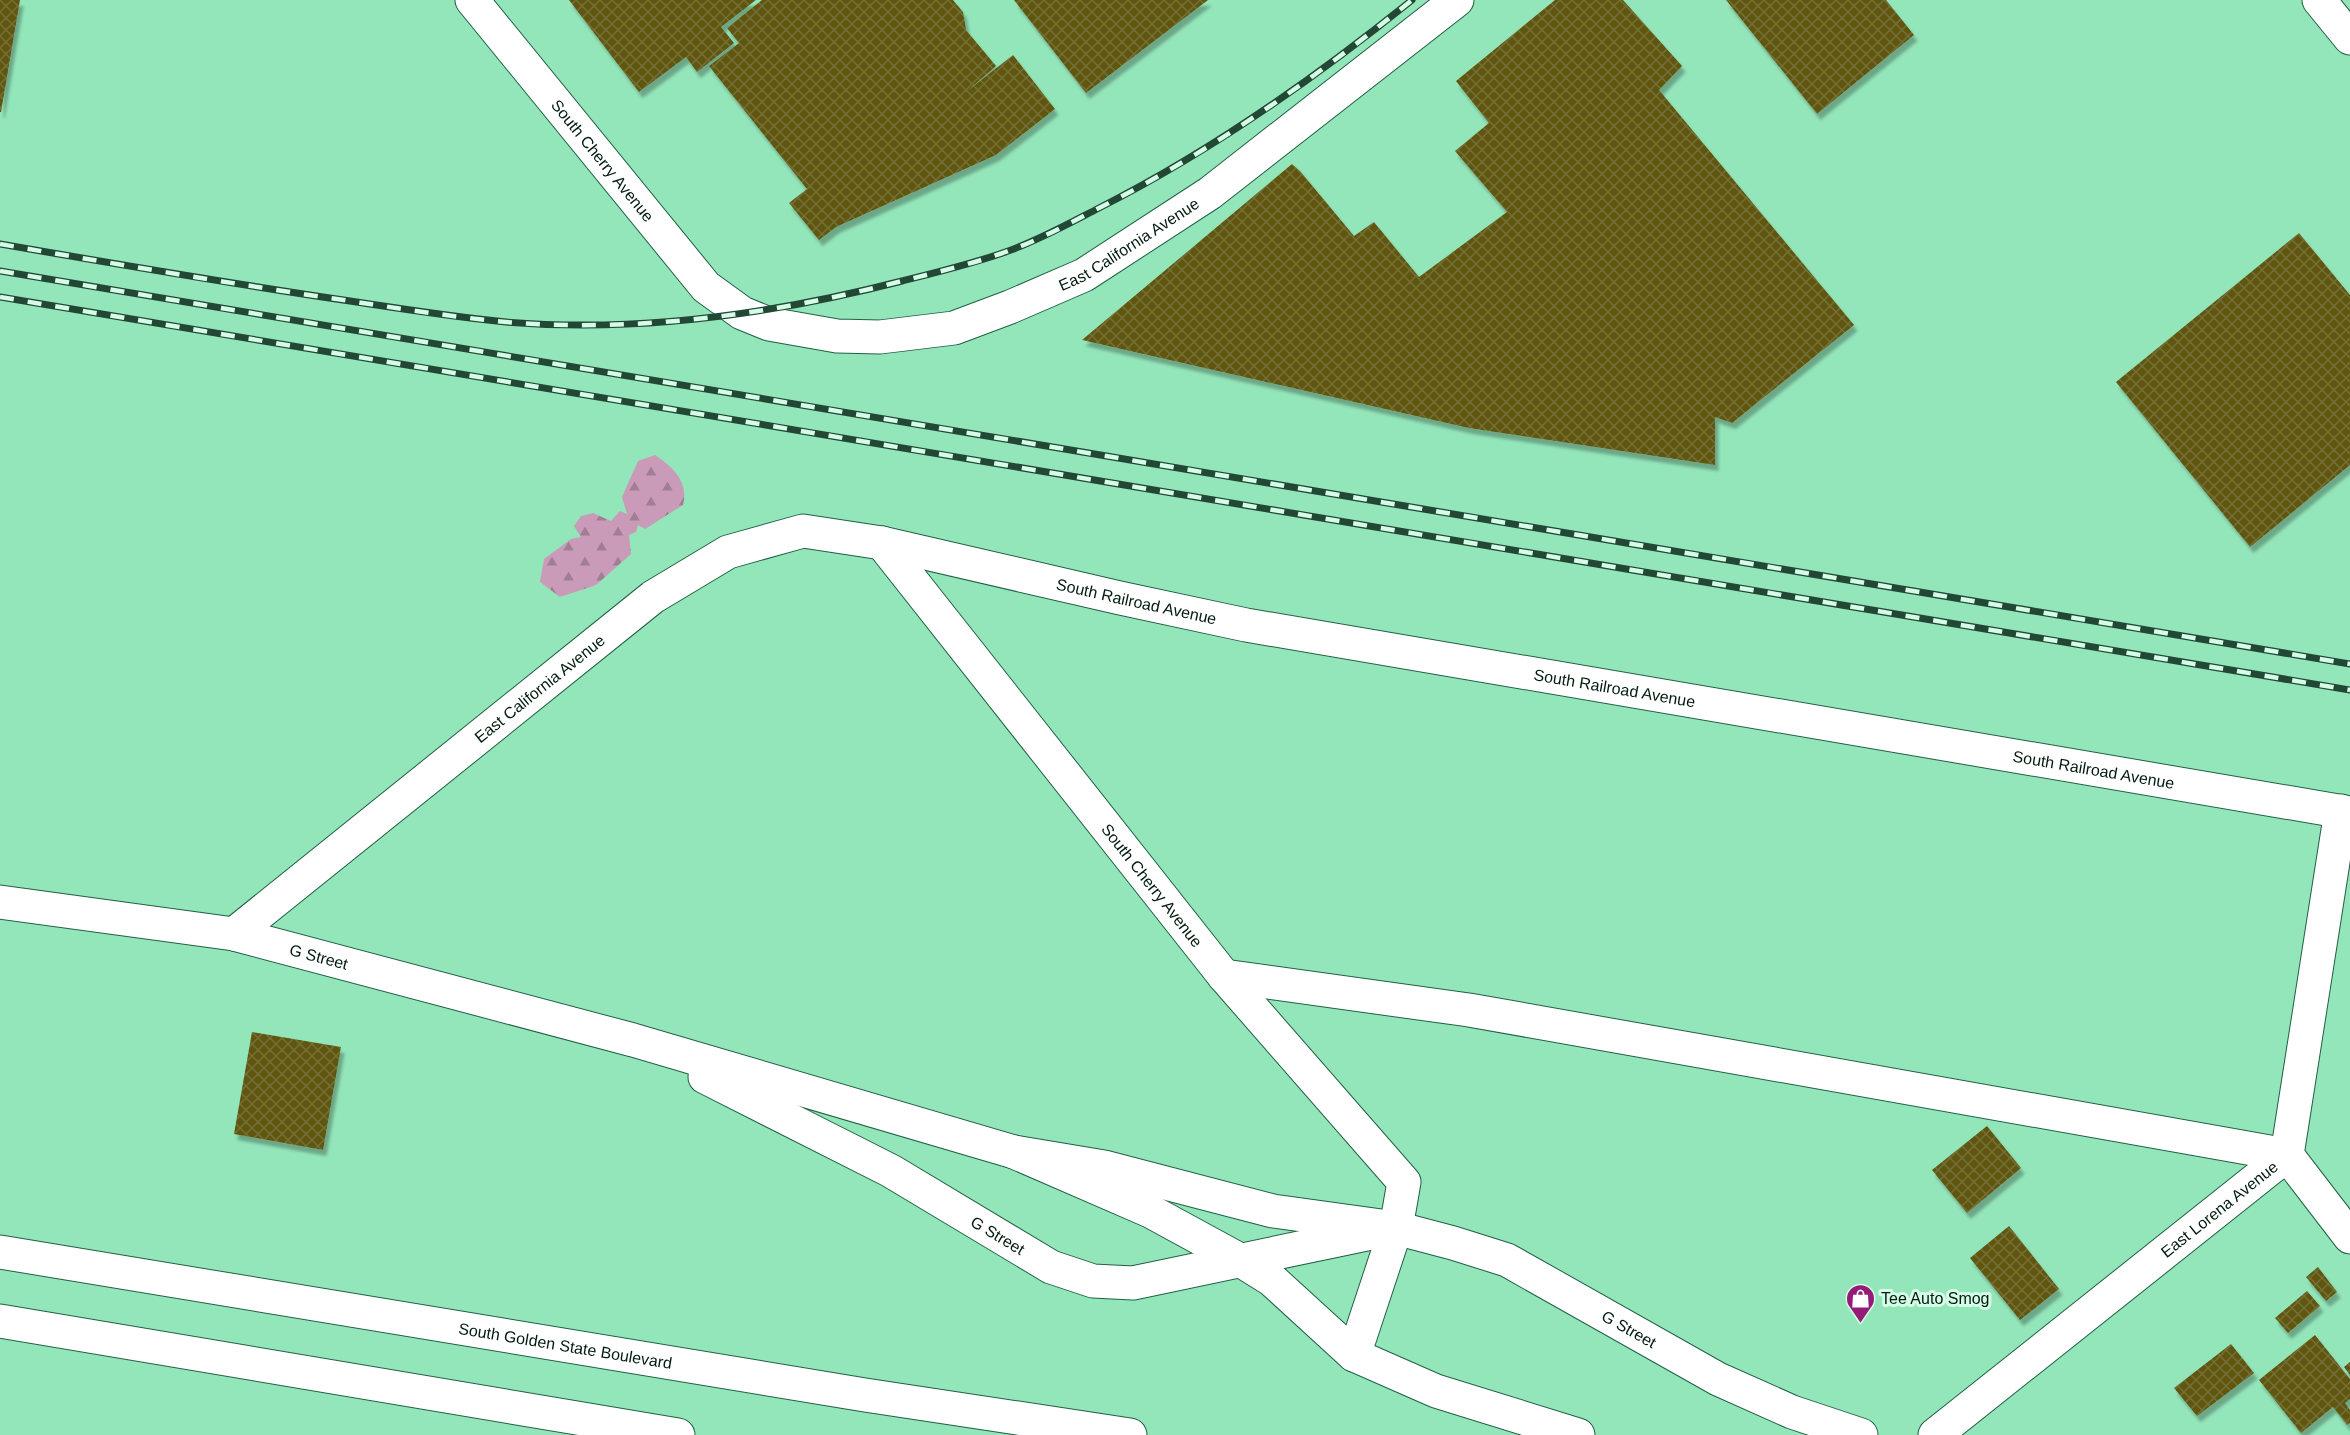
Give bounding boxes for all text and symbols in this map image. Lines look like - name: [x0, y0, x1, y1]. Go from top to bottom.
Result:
- street label: South Cherry Avenue: [548, 96, 657, 225]
- street label: East California Avenue: [1056, 194, 1202, 293]
- street label: South Railroad Avenue: [1055, 575, 1218, 627]
- street label: East California Avenue: [471, 631, 608, 746]
- street label: South Railroad Avenue: [1533, 666, 1697, 710]
- street label: South Railroad Avenue: [2012, 747, 2176, 791]
- street label: South Cherry Avenue: [1098, 820, 1206, 950]
- street label: G Street: [288, 941, 350, 973]
- street label: East Lorena Avenue: [2157, 1158, 2281, 1260]
- street label: G Street: [968, 1212, 1028, 1258]
- shop icon: Tee Auto Smog: [1844, 1282, 1876, 1324]
- place label: Tee Auto Smog: [1881, 1290, 1990, 1307]
- street label: G Street: [1599, 1307, 1660, 1351]
- street label: South Golden State Boulevard: [457, 1319, 673, 1371]

